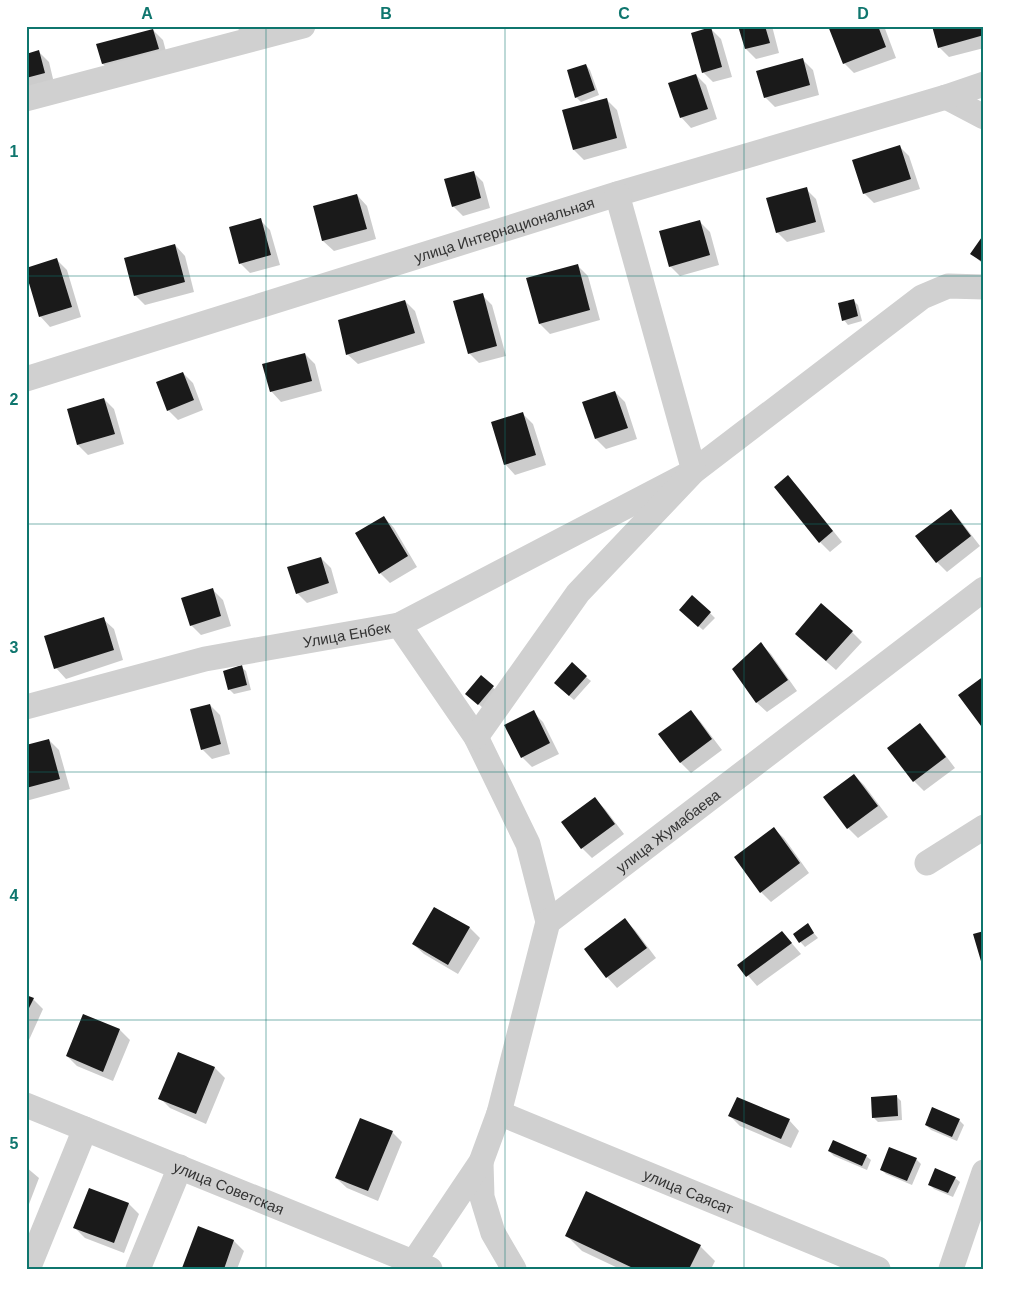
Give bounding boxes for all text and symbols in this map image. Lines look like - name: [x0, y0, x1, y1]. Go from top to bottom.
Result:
- text: A: [141, 5, 153, 22]
- text: B: [380, 5, 392, 22]
- text: C: [618, 5, 630, 22]
- text: D: [857, 5, 869, 22]
- text: 1: [10, 143, 19, 160]
- street label: улица Интернациональная: [412, 193, 596, 266]
- text: 2: [10, 391, 19, 408]
- street label: Улица Енбек: [301, 618, 392, 650]
- text: 3: [10, 639, 19, 656]
- street label: улица Жумабаева: [612, 785, 724, 876]
- text: 4: [10, 887, 19, 904]
- text: 5: [10, 1135, 19, 1152]
- street label: улица Советская: [171, 1157, 287, 1217]
- street label: улица Саясат: [641, 1165, 736, 1217]

